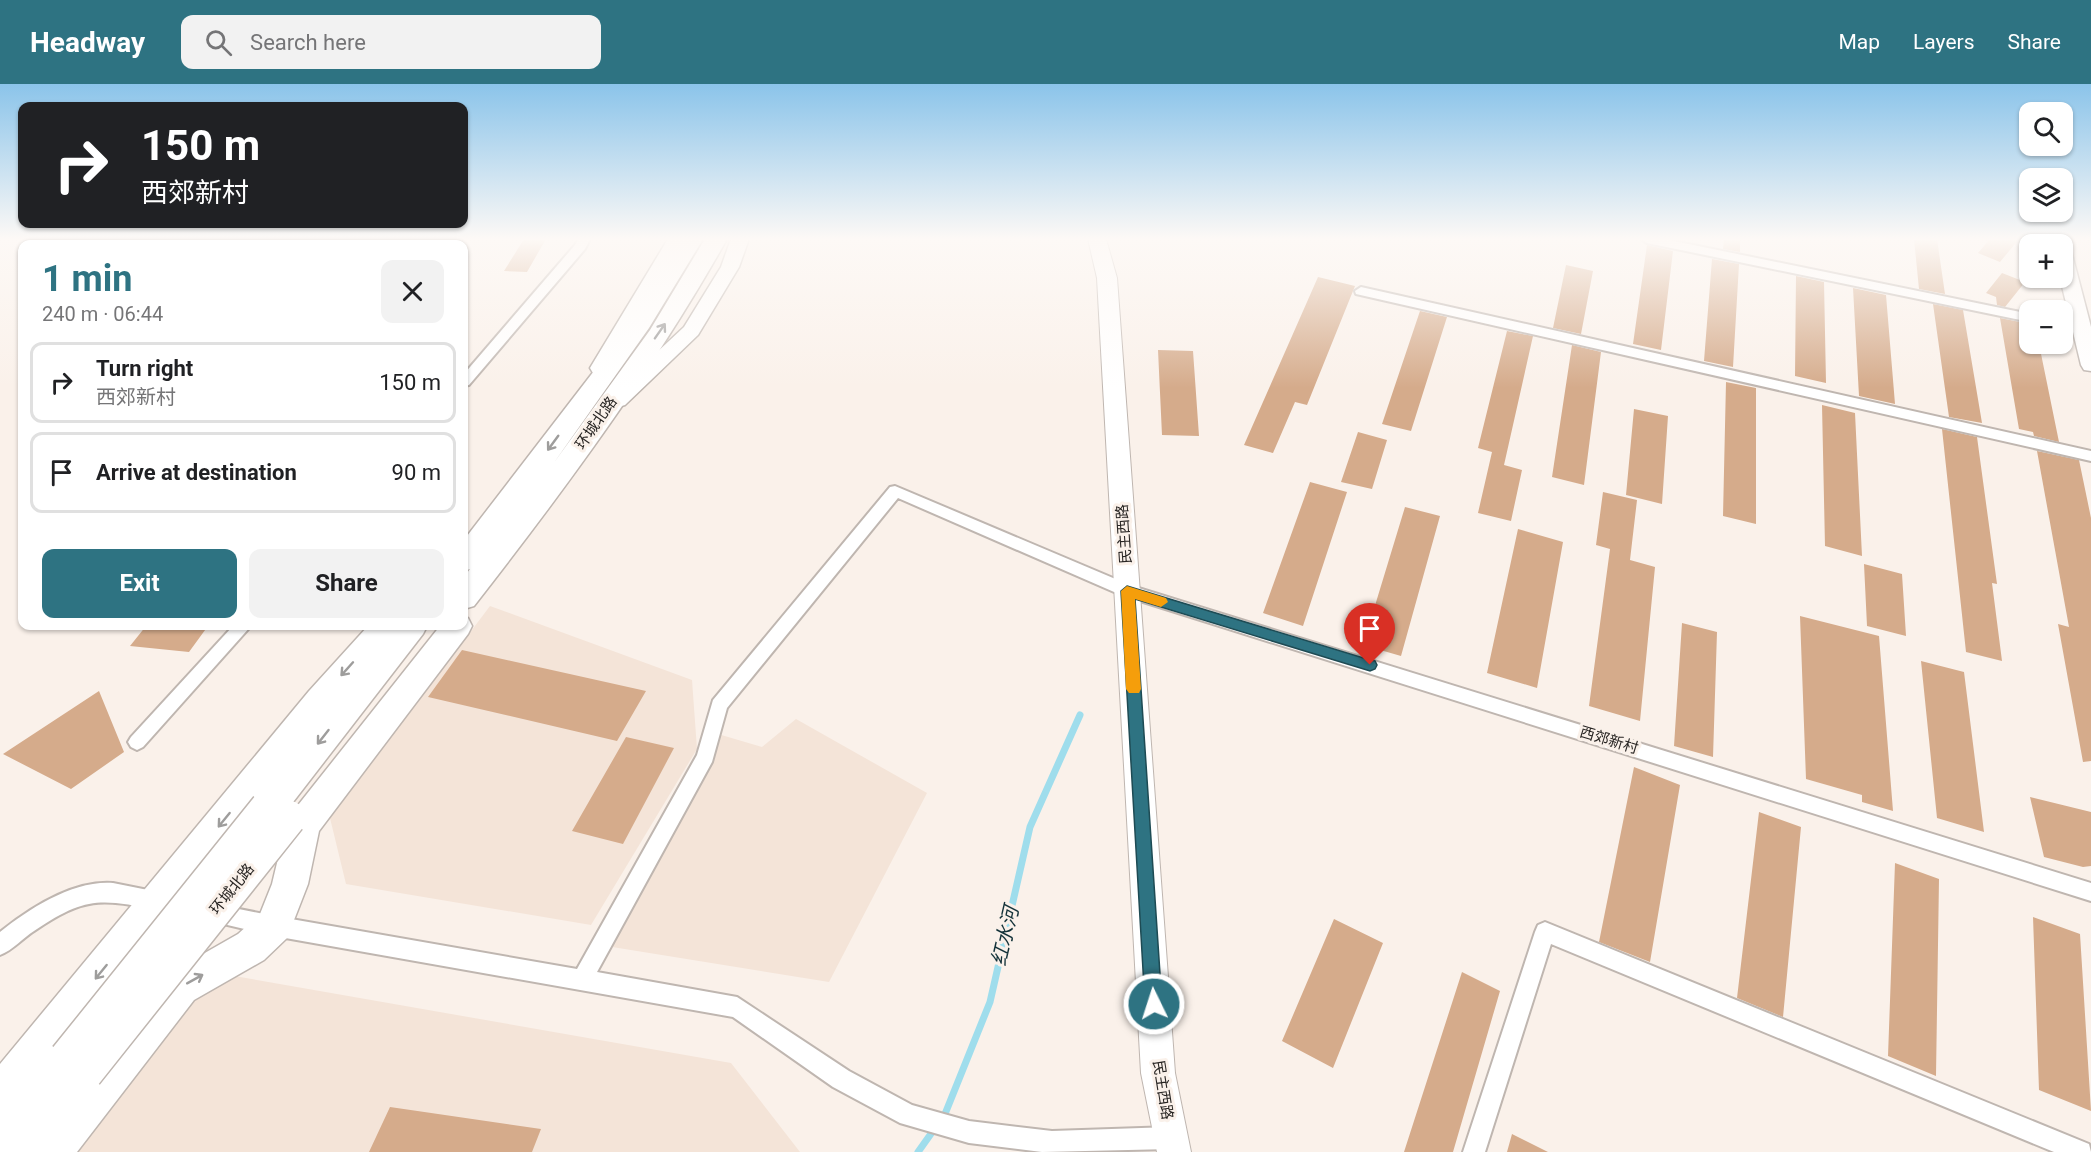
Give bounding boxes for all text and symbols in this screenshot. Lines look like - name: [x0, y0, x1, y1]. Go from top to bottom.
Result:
- search box: [181, 15, 601, 69]
- text: Headway: [30, 26, 145, 59]
- icon: search: [202, 26, 235, 59]
- text: Search here: [250, 30, 366, 55]
- text: Map: [1838, 30, 1880, 54]
- text: Layers: [1913, 30, 1974, 54]
- text: Share: [2007, 30, 2061, 54]
- map controls: [2019, 102, 2073, 354]
- button: search: [2019, 102, 2073, 156]
- text: 150 m: [141, 121, 260, 170]
- icon: right: [42, 126, 120, 204]
- button: layers: [2019, 168, 2073, 222]
- text: 西郊新村: [141, 177, 249, 209]
- button: +: [2019, 234, 2073, 288]
- text: 1 min: [42, 258, 133, 300]
- button: close: [381, 260, 444, 323]
- button: −: [2019, 300, 2073, 354]
- text: 240 m · 06:44: [42, 302, 163, 326]
- one-way arrow: [654, 324, 666, 340]
- text: Turn right: [96, 356, 193, 381]
- icon: right: [45, 366, 78, 399]
- text: 150 m: [379, 370, 441, 395]
- text: 西郊新村: [96, 385, 176, 409]
- street label: 环城北路: [571, 393, 621, 453]
- one-way arrow: [547, 435, 559, 451]
- icon: arrive: [45, 456, 78, 489]
- text: Arrive at destination: [96, 460, 297, 485]
- text: 90 m: [392, 460, 441, 485]
- street label: 民主西路: [1113, 503, 1135, 565]
- button: Exit: [42, 549, 237, 618]
- button: Share: [249, 549, 444, 618]
- pin: [1344, 603, 1395, 665]
- icon: arrive: [1353, 612, 1386, 645]
- one-way arrow: [340, 661, 354, 676]
- street label: 西郊新村: [1578, 723, 1640, 757]
- one-way arrow: [317, 729, 330, 745]
- one-way arrow: [217, 812, 230, 828]
- street label: 环城北路: [206, 860, 258, 918]
- water label: 红水河: [987, 900, 1024, 968]
- one-way arrow: [95, 964, 108, 980]
- position arrow: [1122, 972, 1186, 1036]
- one-way arrow: [186, 973, 203, 985]
- street label: 民主西路: [1149, 1059, 1177, 1121]

